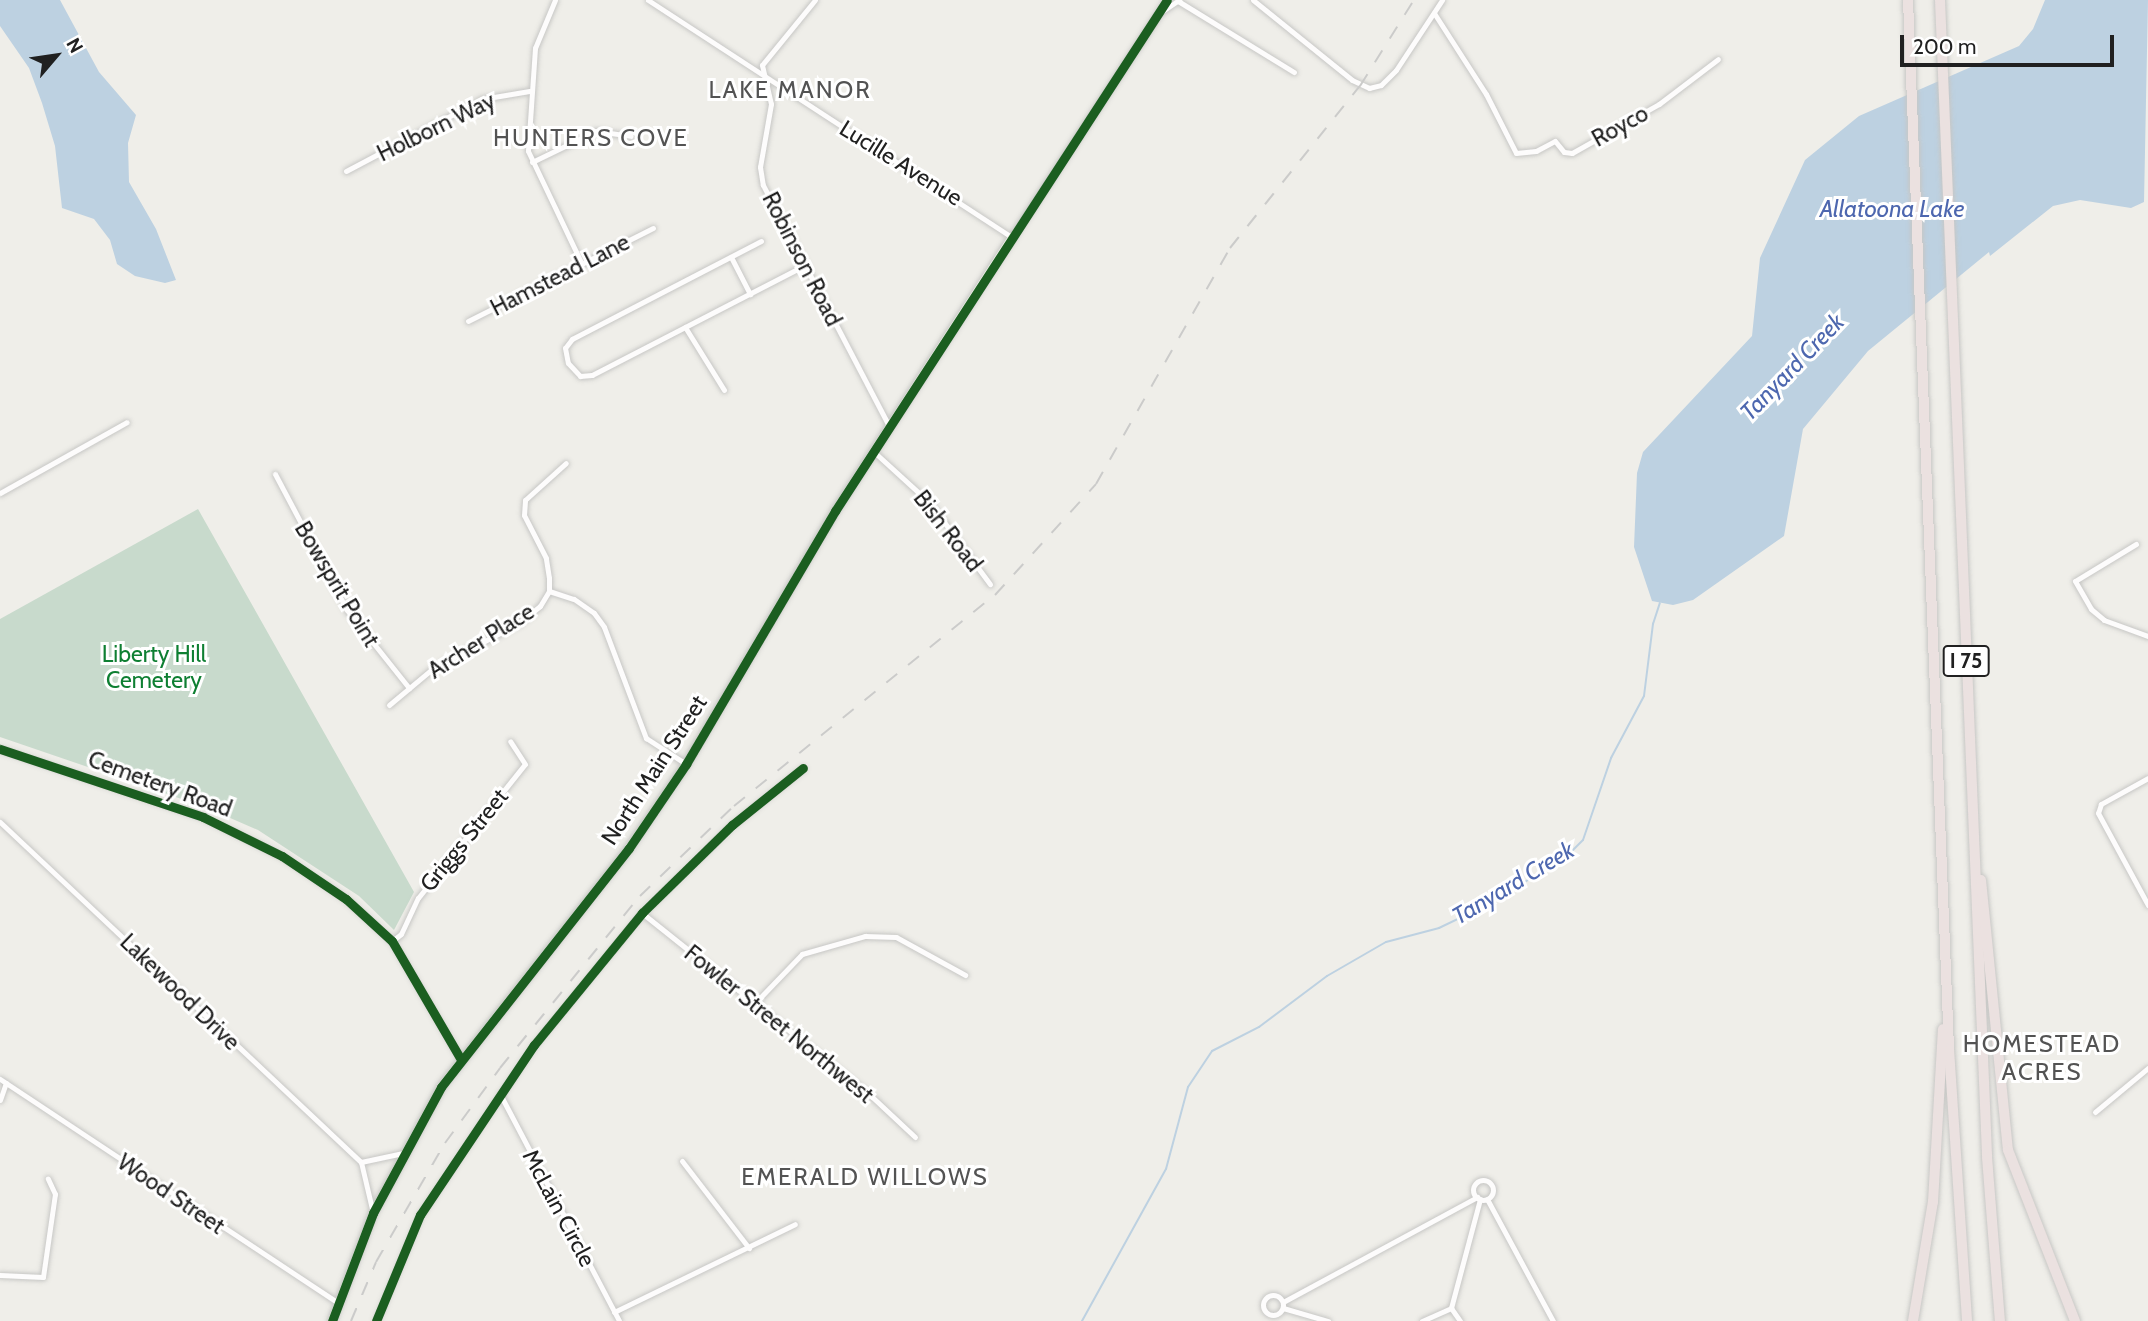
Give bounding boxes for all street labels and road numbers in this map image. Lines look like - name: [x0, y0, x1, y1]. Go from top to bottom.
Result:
- street label: Holborn Way: [373, 87, 499, 167]
- street label: Royco: [1587, 99, 1653, 153]
- street label: Lucille Avenue: [835, 114, 967, 212]
- street label: Robinson Road: [756, 187, 848, 331]
- street label: Hamstead Lane: [486, 228, 634, 322]
- street label: Bish Road: [908, 485, 988, 577]
- street label: Bowsprit Point: [289, 516, 385, 652]
- street label: Archer Place: [423, 598, 539, 684]
- road number: I 75: [1941, 644, 1990, 678]
- street label: North Main Street: [595, 690, 713, 850]
- street label: Cemetery Road: [84, 745, 236, 823]
- street label: Griggs Street: [414, 783, 514, 897]
- street label: Lakewood Drive: [114, 928, 246, 1056]
- street label: Fowler Street Northwest: [679, 939, 879, 1109]
- street label: McLain Circle: [517, 1145, 601, 1271]
- street label: Wood Street: [112, 1148, 230, 1240]

